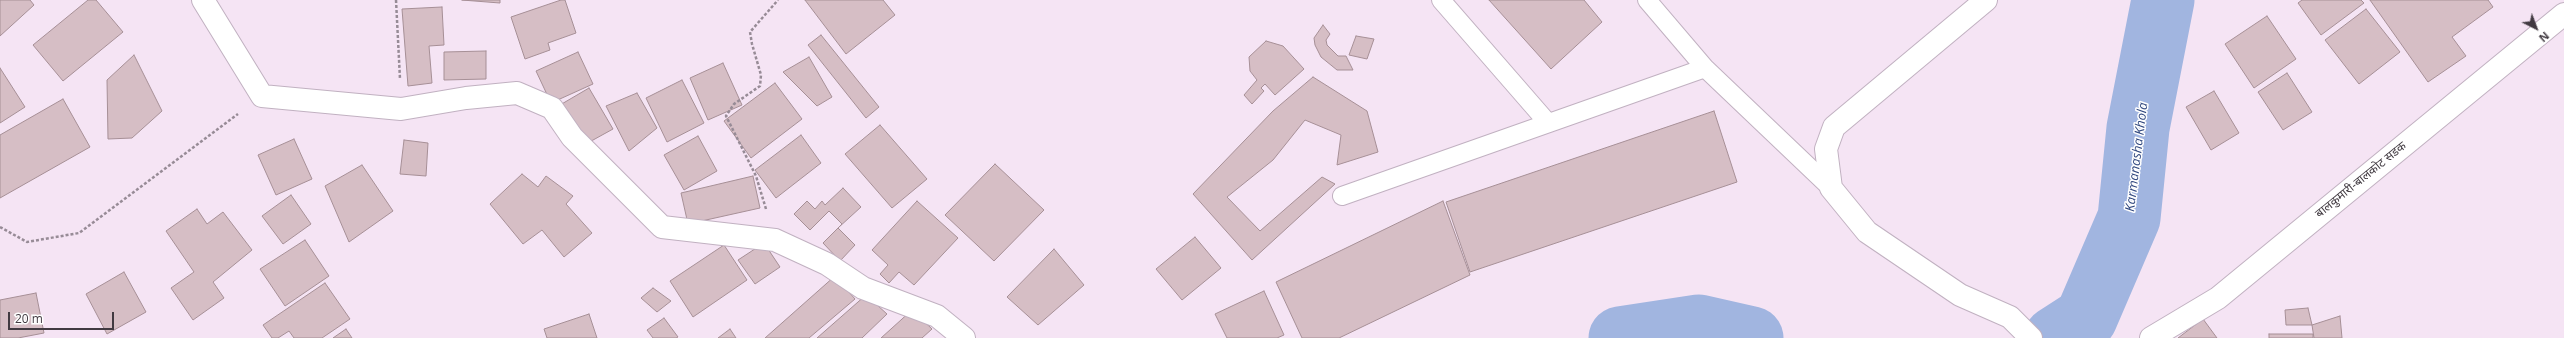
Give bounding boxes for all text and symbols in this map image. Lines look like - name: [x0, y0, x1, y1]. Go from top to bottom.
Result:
- north arrow: [2516, 8, 2556, 48]
- text: N: [2536, 29, 2553, 46]
- water label: Karmanasha Khola: [2123, 102, 2151, 212]
- street label: बालकुमारी-बालकोट सडक: [2313, 139, 2409, 221]
- scale bar: [10, 304, 116, 330]
- text: 20 m: [15, 310, 43, 327]

